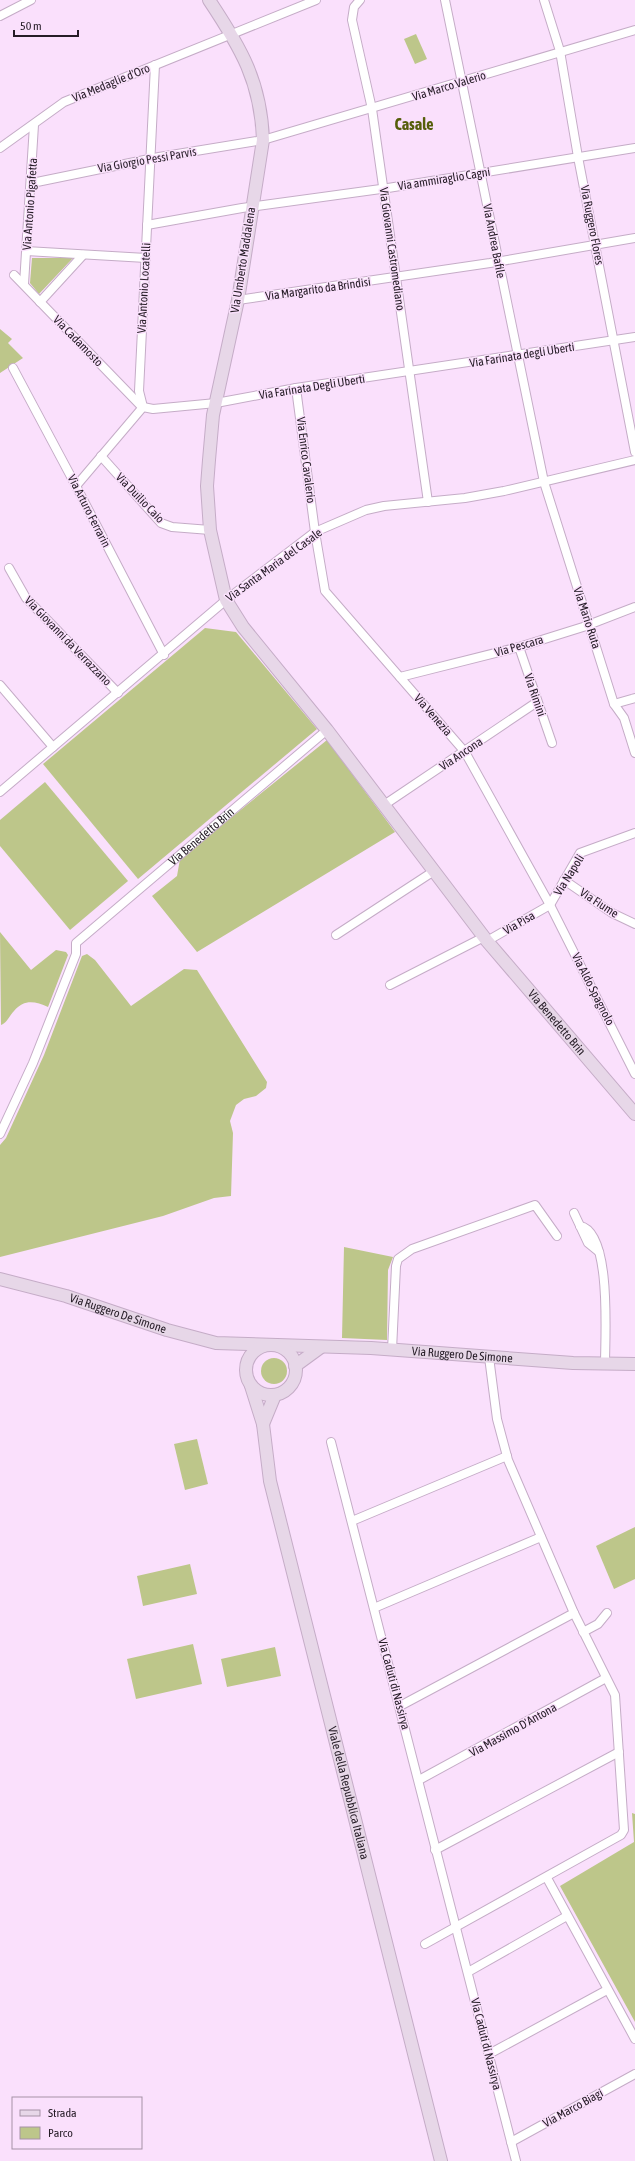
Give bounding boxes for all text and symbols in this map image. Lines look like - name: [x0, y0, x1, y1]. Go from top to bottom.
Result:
- scale bar: [14, 12, 78, 38]
- text: 50 m: [20, 19, 42, 33]
- street label: Via Medaglie d'Oro: [70, 61, 152, 105]
- street label: Via Marco Valerio: [410, 68, 488, 104]
- district label: Casale: [394, 115, 434, 133]
- street label: Via Giorgio Pessi Parvis: [97, 144, 197, 176]
- street label: Via Antonio Pigafetta: [20, 157, 40, 251]
- street label: Via ammiraglio Cagni: [397, 165, 491, 193]
- street label: Via Ruggero Flores: [577, 184, 607, 266]
- street label: Via Giovanni Castromediano: [376, 186, 408, 312]
- street label: Via Andrea Bafile: [480, 203, 508, 279]
- street label: Via Umberto Maddalena: [228, 206, 258, 314]
- street label: Via Antonio Locatelli: [135, 242, 153, 334]
- street label: Via Margarito da Brindisi: [264, 275, 372, 303]
- street label: Via Cadamosto: [50, 313, 106, 370]
- street label: Via Farinata degli Uberti: [468, 340, 576, 370]
- street label: Via Farinata Degli Uberti: [258, 372, 366, 402]
- street label: Via Enrico Cavalerio: [294, 416, 318, 504]
- street label: Via Duilio Caio: [113, 470, 167, 526]
- street label: Via Arturo Ferrarin: [65, 472, 113, 550]
- street label: Via Santa Maria del Casale: [223, 525, 325, 605]
- street label: Via Mario Ruta: [570, 585, 604, 651]
- street label: Via Giovanni da Verrazzano: [22, 593, 115, 689]
- street label: Via Pescara: [493, 632, 545, 660]
- street label: Via Rimini: [521, 672, 549, 718]
- street label: Via Venezia: [411, 691, 455, 739]
- street label: Via Ancona: [437, 734, 485, 774]
- street label: Via Benedetto Brin: [166, 805, 237, 868]
- street label: Via Napoli: [551, 852, 587, 898]
- street label: Via Fiume: [577, 885, 621, 921]
- street label: Via Pisa: [501, 908, 537, 938]
- street label: Via Aldo Spagnolo: [569, 950, 617, 1028]
- street label: Via Benedetto Brin: [525, 987, 588, 1058]
- street label: Via Ruggero De Simone: [68, 1291, 168, 1336]
- street label: Via Ruggero De Simone: [411, 1344, 513, 1365]
- street label: Via Caduti di Nassirya: [375, 1637, 413, 1731]
- street label: Via Massimo D'Antona: [467, 1700, 559, 1760]
- street label: Viale della Repubblica Italiana: [325, 1725, 372, 1861]
- street label: Via Caduti di Nassirya: [468, 1997, 504, 2091]
- street label: Via Marco Biagi: [540, 2086, 606, 2130]
- legend: [12, 2097, 142, 2149]
- text: Strada: [48, 2106, 77, 2120]
- text: Parco: [48, 2126, 73, 2140]

